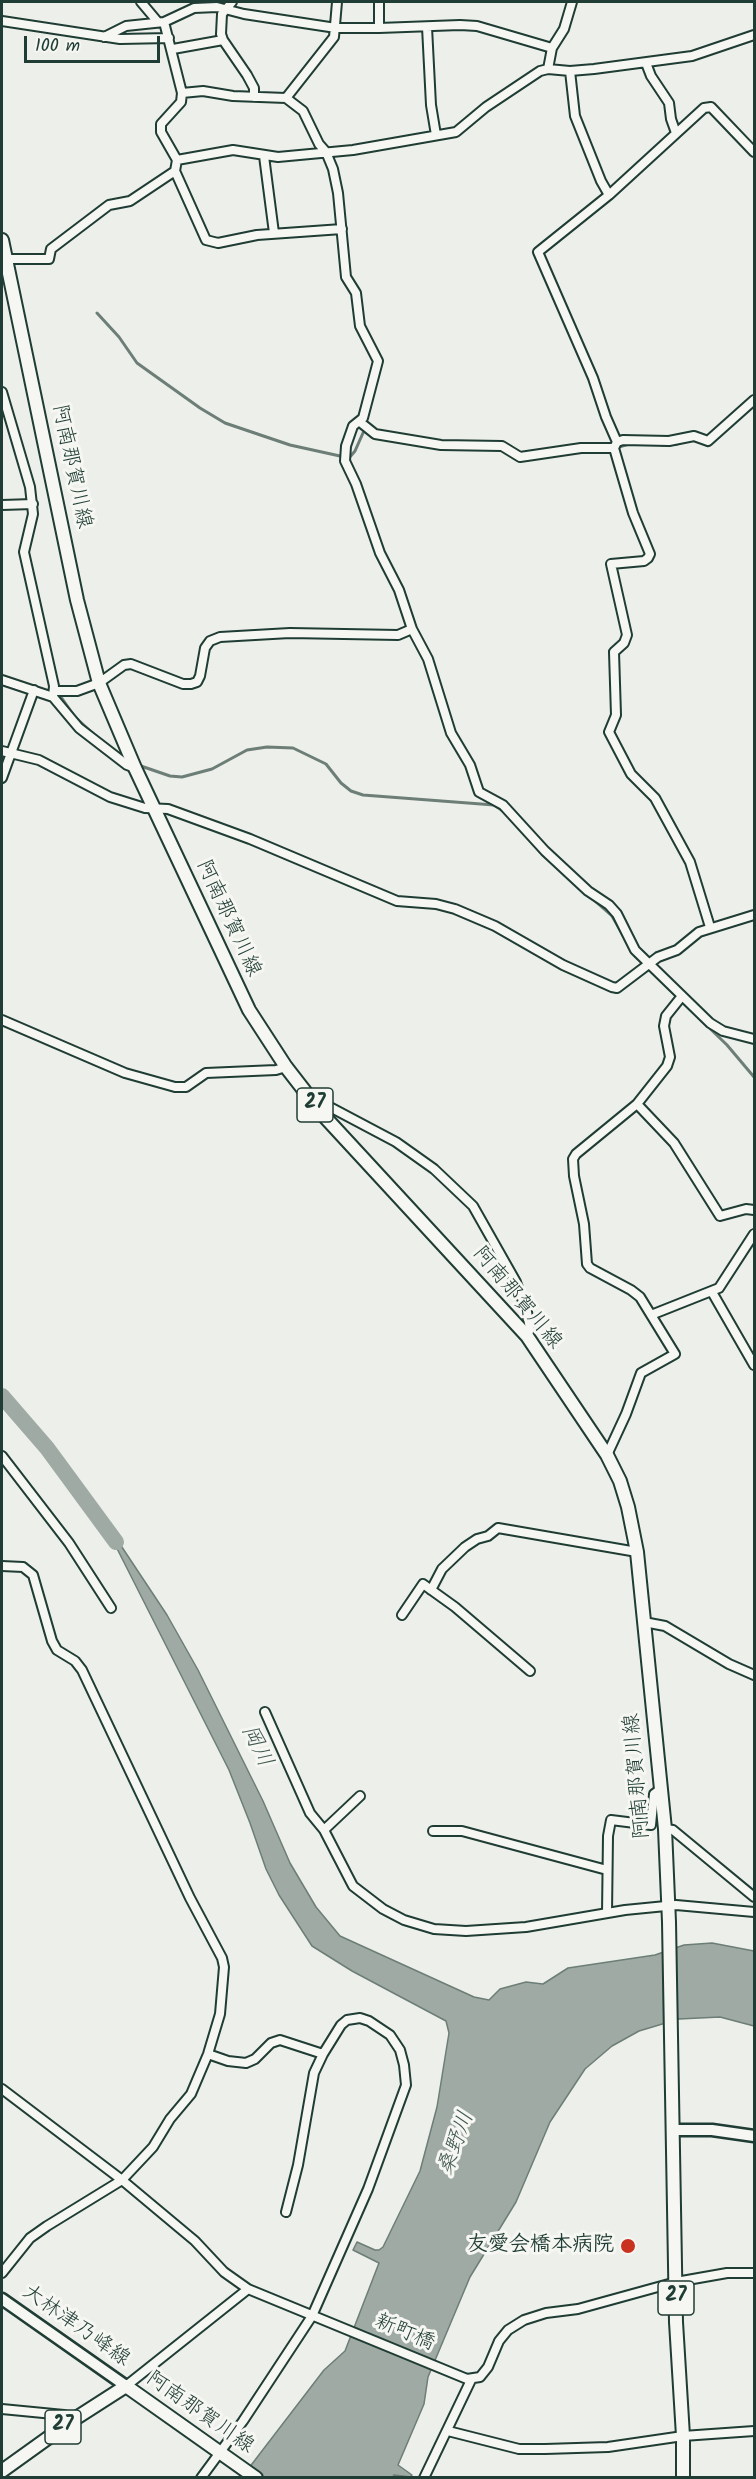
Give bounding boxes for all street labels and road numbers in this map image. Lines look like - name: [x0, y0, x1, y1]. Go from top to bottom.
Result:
- street label: 阿南那賀川線: [45, 403, 95, 531]
- street label: 阿南那賀川線: [189, 857, 265, 981]
- road number: 27: [297, 1088, 333, 1122]
- street label: 阿南那賀川線: [466, 1243, 566, 1355]
- street label: 阿南那賀川線: [621, 1712, 657, 1840]
- street label: 大林津乃峰線: [16, 2281, 134, 2373]
- road number: 27: [658, 2281, 694, 2315]
- street label: 新町橋: [370, 2310, 438, 2358]
- street label: 阿南那賀川線: [140, 2368, 258, 2460]
- road number: 27: [45, 2410, 81, 2444]

